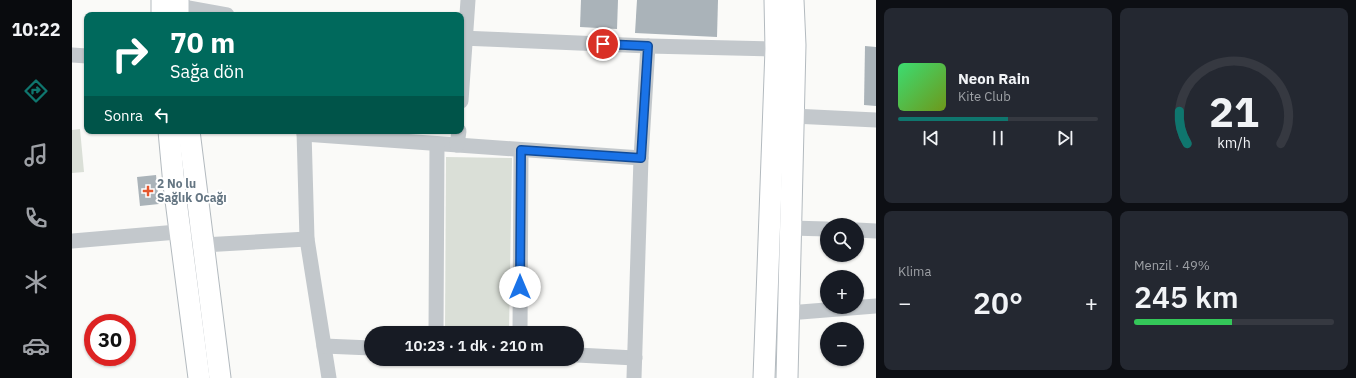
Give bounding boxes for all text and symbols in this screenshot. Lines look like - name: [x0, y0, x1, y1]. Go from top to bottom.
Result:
- text: 10:22: [11, 18, 61, 41]
- text: 70 m: [170, 24, 235, 61]
- pin: [586, 27, 620, 61]
- icon: right: [104, 28, 156, 80]
- icon: arrive: [592, 33, 614, 55]
- text: Sağa dön: [170, 60, 244, 83]
- text: Neon Rain: [958, 69, 1030, 88]
- icon: directions: [22, 77, 50, 105]
- text: 21: [1209, 83, 1259, 137]
- text: Kite Club: [958, 88, 1011, 105]
- icon: left: [151, 104, 173, 126]
- text: Sonra: [104, 106, 143, 125]
- icon: previous: [920, 127, 942, 149]
- icon: pause: [987, 127, 1009, 149]
- icon: next: [1054, 127, 1076, 149]
- text: km/h: [1217, 132, 1251, 151]
- icon: music: [22, 141, 50, 169]
- place label: 2 No lu Sağlık Ocağı: [157, 176, 227, 205]
- marker: 2 No lu Sağlık Ocağı: [142, 185, 154, 197]
- icon: phone: [22, 204, 50, 232]
- map controls: [820, 218, 864, 366]
- button: search: [820, 218, 864, 262]
- text: Menzil · 49%: [1134, 257, 1210, 274]
- text: Klima: [898, 263, 931, 280]
- position arrow: [499, 266, 541, 308]
- icon: climate: [22, 268, 50, 296]
- button: +: [820, 270, 864, 314]
- text: 245 km: [1134, 277, 1239, 316]
- text: 20°: [973, 283, 1023, 322]
- text: −: [898, 288, 911, 317]
- text: +: [1085, 288, 1098, 317]
- speed limit sign: 30: [84, 314, 136, 366]
- button: −: [820, 322, 864, 366]
- icon: car: [22, 332, 50, 360]
- text: 10:23 · 1 dk · 210 m: [404, 336, 544, 355]

